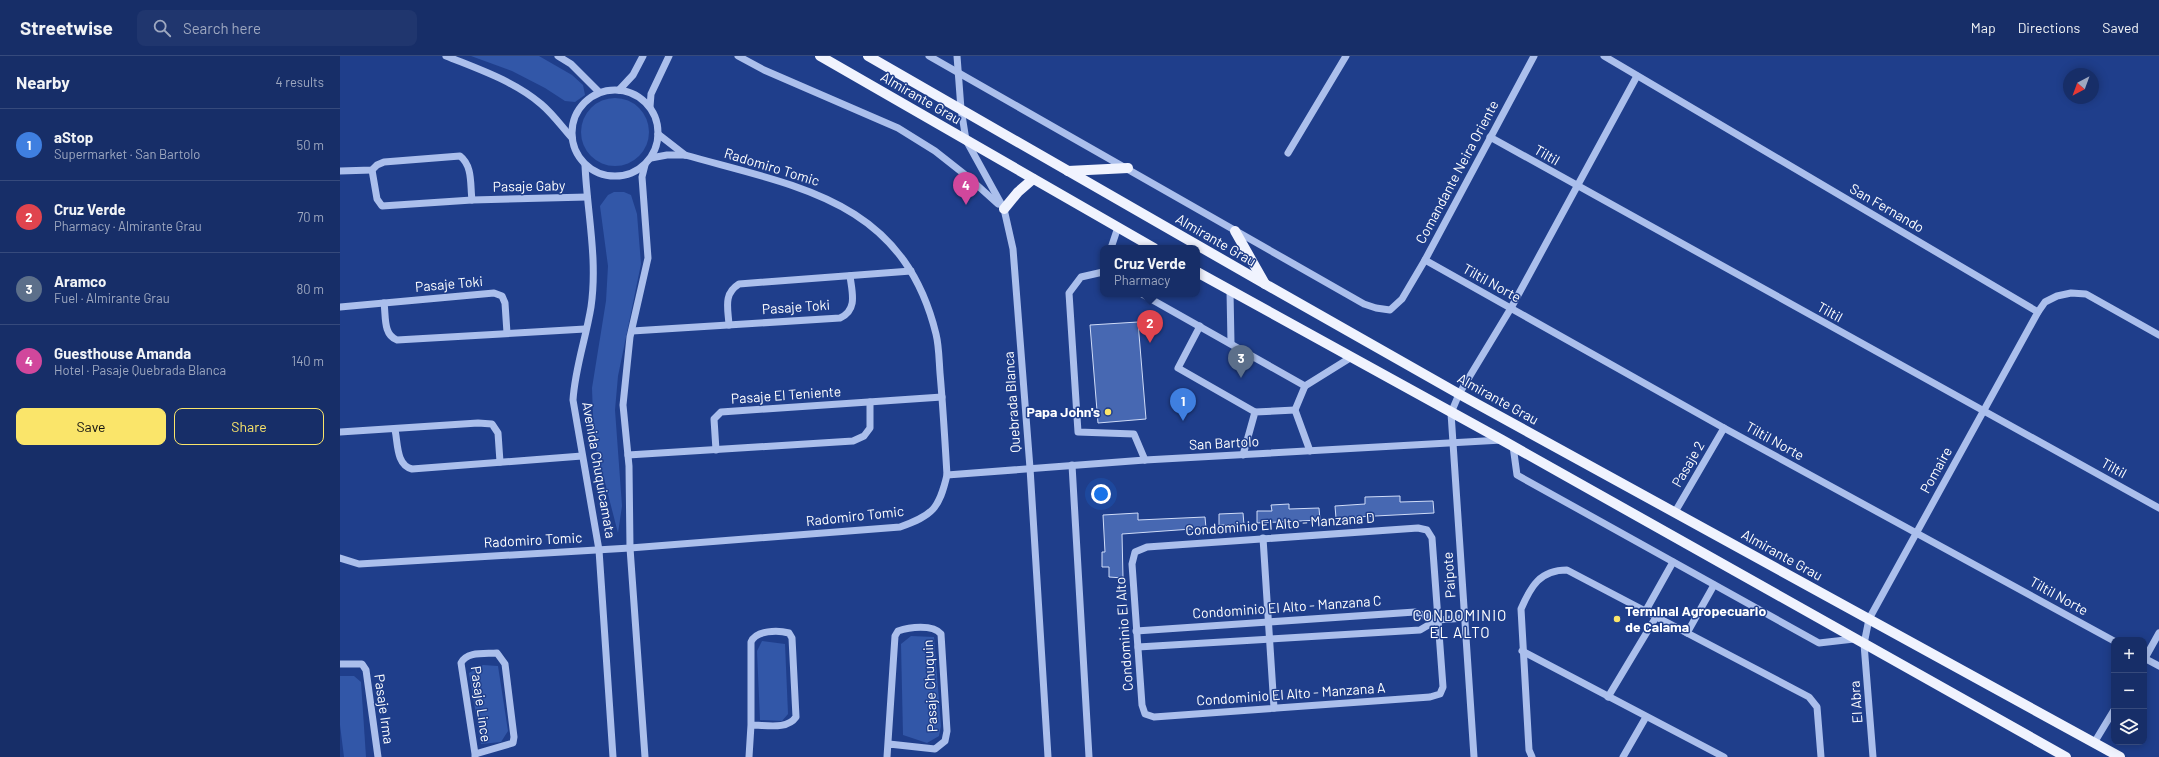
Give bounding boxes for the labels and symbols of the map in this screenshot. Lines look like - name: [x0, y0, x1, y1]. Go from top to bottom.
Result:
- street label: Almirante Grau: [878, 68, 965, 127]
- north arrow: [2063, 68, 2099, 104]
- street label: Comandante Neira Oriente: [1411, 97, 1502, 246]
- street label: Tiltil: [1532, 141, 1563, 169]
- street label: Radomiro Tomic: [722, 144, 822, 189]
- pin: 4: [953, 172, 979, 205]
- street label: Pasaje Gaby: [493, 176, 566, 195]
- street label: San Fernando: [1847, 179, 1927, 236]
- street label: Almirante Grau: [1173, 210, 1260, 269]
- street label: Tiltil Norte: [1460, 260, 1524, 306]
- street label: Pasaje Toki: [414, 272, 484, 295]
- street label: Pasaje Toki: [761, 296, 831, 317]
- street label: Tiltil: [1815, 298, 1846, 325]
- pin: 2: [1137, 310, 1163, 343]
- pin: 3: [1228, 345, 1254, 378]
- street label: Quebrada Blanca: [999, 351, 1024, 453]
- street label: Almirante Grau: [1455, 369, 1542, 428]
- street label: Pasaje El Teniente: [730, 382, 842, 407]
- pin: 1: [1170, 388, 1196, 421]
- street label: Avenida Chuquicamata: [579, 400, 620, 540]
- place label: Papa John's: [1026, 403, 1100, 420]
- marker: Papa John's: [1103, 407, 1113, 417]
- street label: Tiltil Norte: [1743, 418, 1807, 464]
- street label: San Bartolo: [1188, 432, 1259, 453]
- street label: Pasaje 2: [1668, 438, 1708, 490]
- street label: Pomaire: [1916, 444, 1955, 496]
- street label: Tiltil: [2099, 454, 2130, 481]
- your location: [1091, 484, 1111, 504]
- street label: Radomiro Tomic: [805, 502, 905, 529]
- street label: Condominio El Alto - Manzana D: [1185, 508, 1375, 539]
- street label: Almirante Grau: [1739, 525, 1826, 584]
- street label: Radomiro Tomic: [483, 528, 583, 551]
- street label: Paipote: [1438, 551, 1459, 599]
- street label: Tiltil Norte: [2027, 573, 2091, 619]
- street label: Condominio El Alto: [1111, 576, 1136, 692]
- street label: Condominio El Alto - Manzana C: [1192, 591, 1382, 622]
- place label: Terminal Agropecuario de Calama: [1625, 602, 1766, 635]
- district label: CONDOMINIO EL ALTO: [1413, 606, 1507, 641]
- marker: Terminal Agropecuario de Calama: [1612, 614, 1622, 624]
- street label: Pasaje Chuquin: [919, 639, 940, 733]
- street label: Pasaje Lince: [468, 665, 495, 743]
- street label: Pasaje Irma: [371, 673, 398, 745]
- street label: Condominio El Alto - Manzana A: [1196, 678, 1387, 709]
- street label: El Abra: [1846, 680, 1865, 724]

